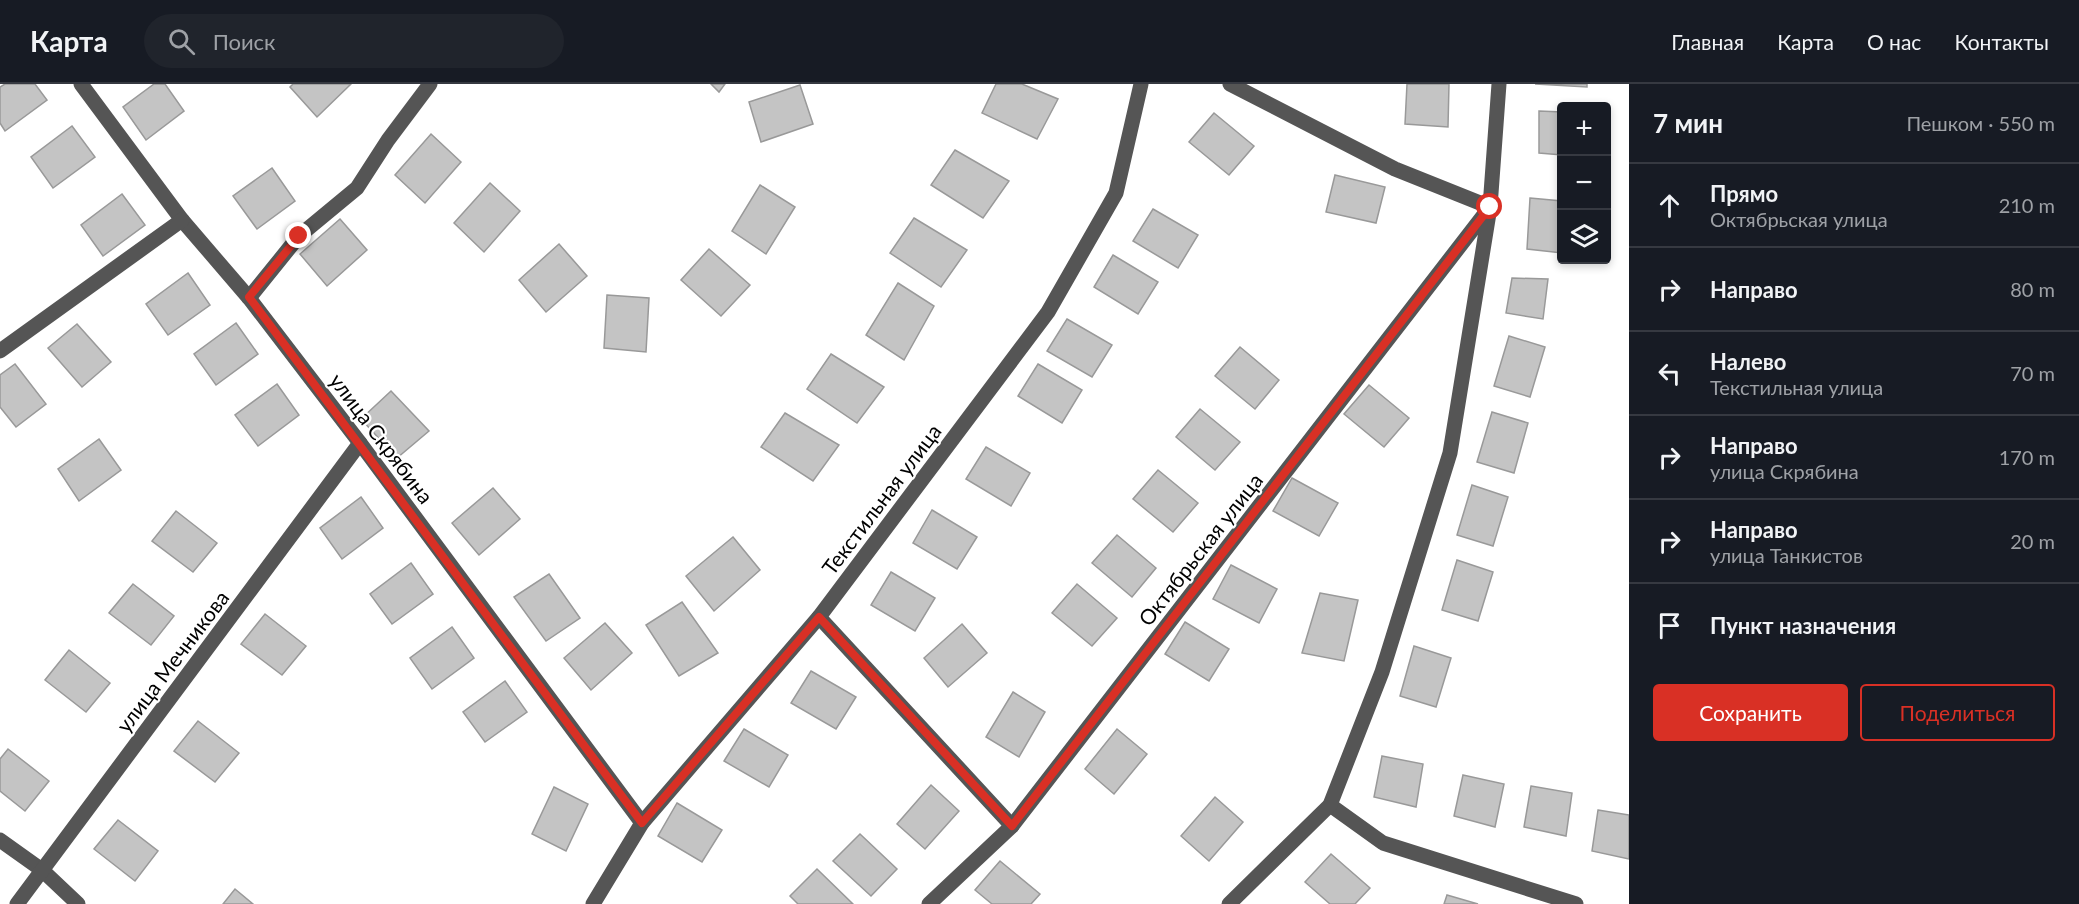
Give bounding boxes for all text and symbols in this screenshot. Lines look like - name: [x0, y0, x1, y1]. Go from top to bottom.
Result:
- search box: [144, 14, 564, 68]
- text: Карта: [30, 24, 108, 58]
- icon: search: [165, 25, 198, 58]
- text: Поиск: [213, 28, 276, 55]
- text: Главная: [1671, 29, 1744, 54]
- text: Карта: [1777, 29, 1834, 54]
- text: О нас: [1867, 29, 1921, 54]
- text: Контакты: [1954, 29, 2049, 54]
- map controls: [1557, 102, 1611, 264]
- button: +: [1557, 102, 1611, 156]
- text: 7 мин: [1653, 107, 1723, 139]
- text: Пешком · 550 m: [1906, 111, 2055, 135]
- button: −: [1557, 156, 1611, 210]
- text: Прямо: [1710, 180, 1778, 207]
- icon: ahead: [1653, 189, 1686, 222]
- route start: [1476, 193, 1502, 219]
- text: 210 m: [1999, 193, 2055, 217]
- text: Октябрьская улица: [1710, 207, 1888, 231]
- button: layers: [1557, 210, 1611, 264]
- route end: [285, 222, 311, 248]
- icon: right: [1653, 273, 1686, 306]
- text: Направо: [1710, 276, 1798, 303]
- text: 80 m: [2010, 277, 2055, 301]
- text: Налево: [1710, 348, 1786, 375]
- icon: left: [1653, 357, 1686, 390]
- text: 70 m: [2010, 361, 2055, 385]
- street label: улица Скрябина: [325, 368, 439, 508]
- text: Текстильная улица: [1710, 375, 1883, 399]
- street label: Текстильная улица: [816, 419, 946, 579]
- text: Направо: [1710, 432, 1798, 459]
- icon: right: [1653, 441, 1686, 474]
- text: 170 m: [1999, 445, 2055, 469]
- text: улица Скрябина: [1710, 459, 1859, 483]
- street label: Октябрьская улица: [1133, 468, 1267, 630]
- text: Направо: [1710, 516, 1798, 543]
- icon: right: [1653, 525, 1686, 558]
- text: 20 m: [2010, 529, 2055, 553]
- text: улица Танкистов: [1710, 543, 1863, 567]
- street label: улица Мечникова: [111, 585, 233, 737]
- icon: arrive: [1653, 609, 1686, 642]
- text: Пункт назначения: [1710, 612, 1896, 639]
- button: Сохранить: [1653, 684, 1848, 741]
- button: Поделиться: [1860, 684, 2055, 741]

